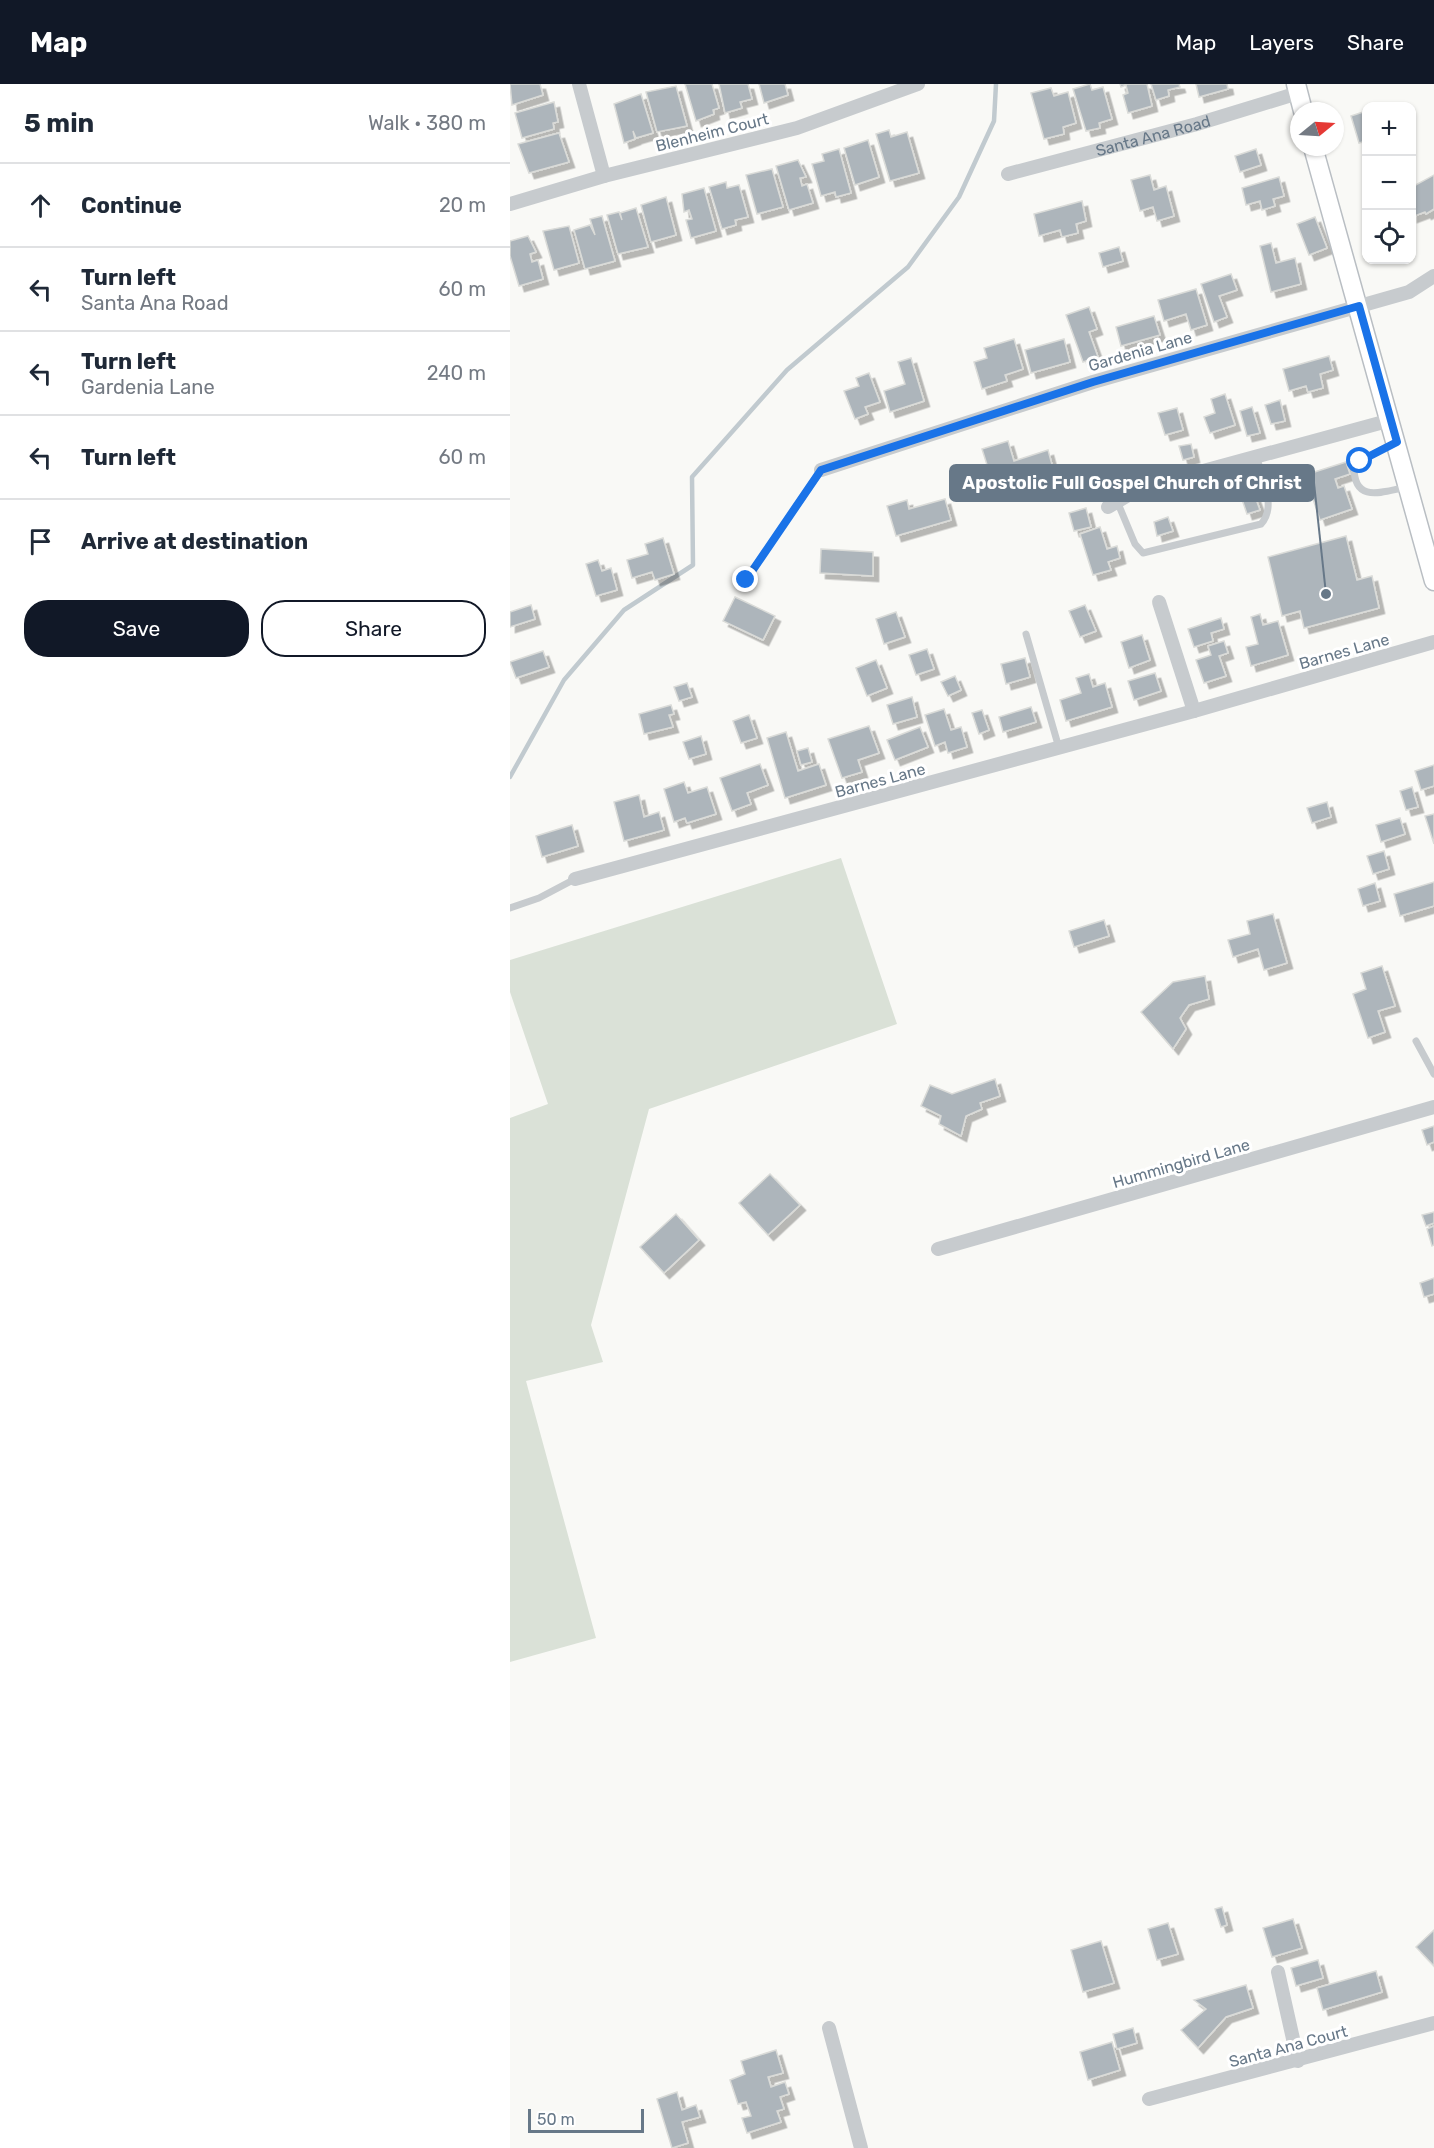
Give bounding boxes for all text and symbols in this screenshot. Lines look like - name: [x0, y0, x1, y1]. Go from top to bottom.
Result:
- text: Map: [30, 26, 87, 59]
- text: Map: [1175, 30, 1216, 55]
- text: Layers: [1249, 30, 1314, 55]
- text: Share: [1347, 30, 1404, 55]
- north arrow: [1290, 102, 1344, 156]
- map controls: [1362, 102, 1416, 264]
- button: +: [1362, 102, 1416, 156]
- text: 5 min: [24, 108, 94, 139]
- street label: Blenheim Court: [654, 109, 771, 156]
- text: Walk · 380 m: [368, 111, 486, 135]
- street label: Santa Ana Road: [1094, 111, 1213, 160]
- button: −: [1362, 156, 1416, 210]
- icon: ahead: [24, 189, 57, 222]
- text: Continue: [81, 192, 182, 219]
- text: 20 m: [439, 193, 486, 217]
- button: locate: [1362, 210, 1416, 264]
- text: Turn left: [81, 264, 176, 291]
- icon: left: [24, 273, 57, 306]
- text: 60 m: [439, 277, 486, 301]
- text: Santa Ana Road: [81, 291, 229, 315]
- street label: Gardenia Lane: [1086, 328, 1194, 375]
- text: Turn left: [81, 348, 176, 375]
- icon: left: [24, 357, 57, 390]
- text: 240 m: [427, 361, 486, 385]
- text: Gardenia Lane: [81, 375, 215, 399]
- icon: left: [24, 441, 57, 474]
- text: Turn left: [81, 444, 176, 471]
- text: 60 m: [439, 445, 486, 469]
- route start: [1346, 447, 1372, 473]
- callout: Apostolic Full Gospel Church of Christ: [950, 465, 1314, 501]
- text: Apostolic Full Gospel Church of Christ: [962, 472, 1302, 494]
- icon: arrive: [24, 525, 57, 558]
- text: Arrive at destination: [81, 528, 308, 555]
- route end: [732, 566, 758, 592]
- button: Save: [24, 600, 249, 657]
- button: Share: [261, 600, 486, 657]
- street label: Barnes Lane: [1297, 630, 1391, 673]
- street label: Barnes Lane: [833, 759, 927, 802]
- street label: Hummingbird Lane: [1110, 1135, 1252, 1192]
- street label: Santa Ana Court: [1227, 2022, 1349, 2071]
- scale bar: [528, 2106, 644, 2134]
- text: 50 m: [537, 2110, 575, 2129]

